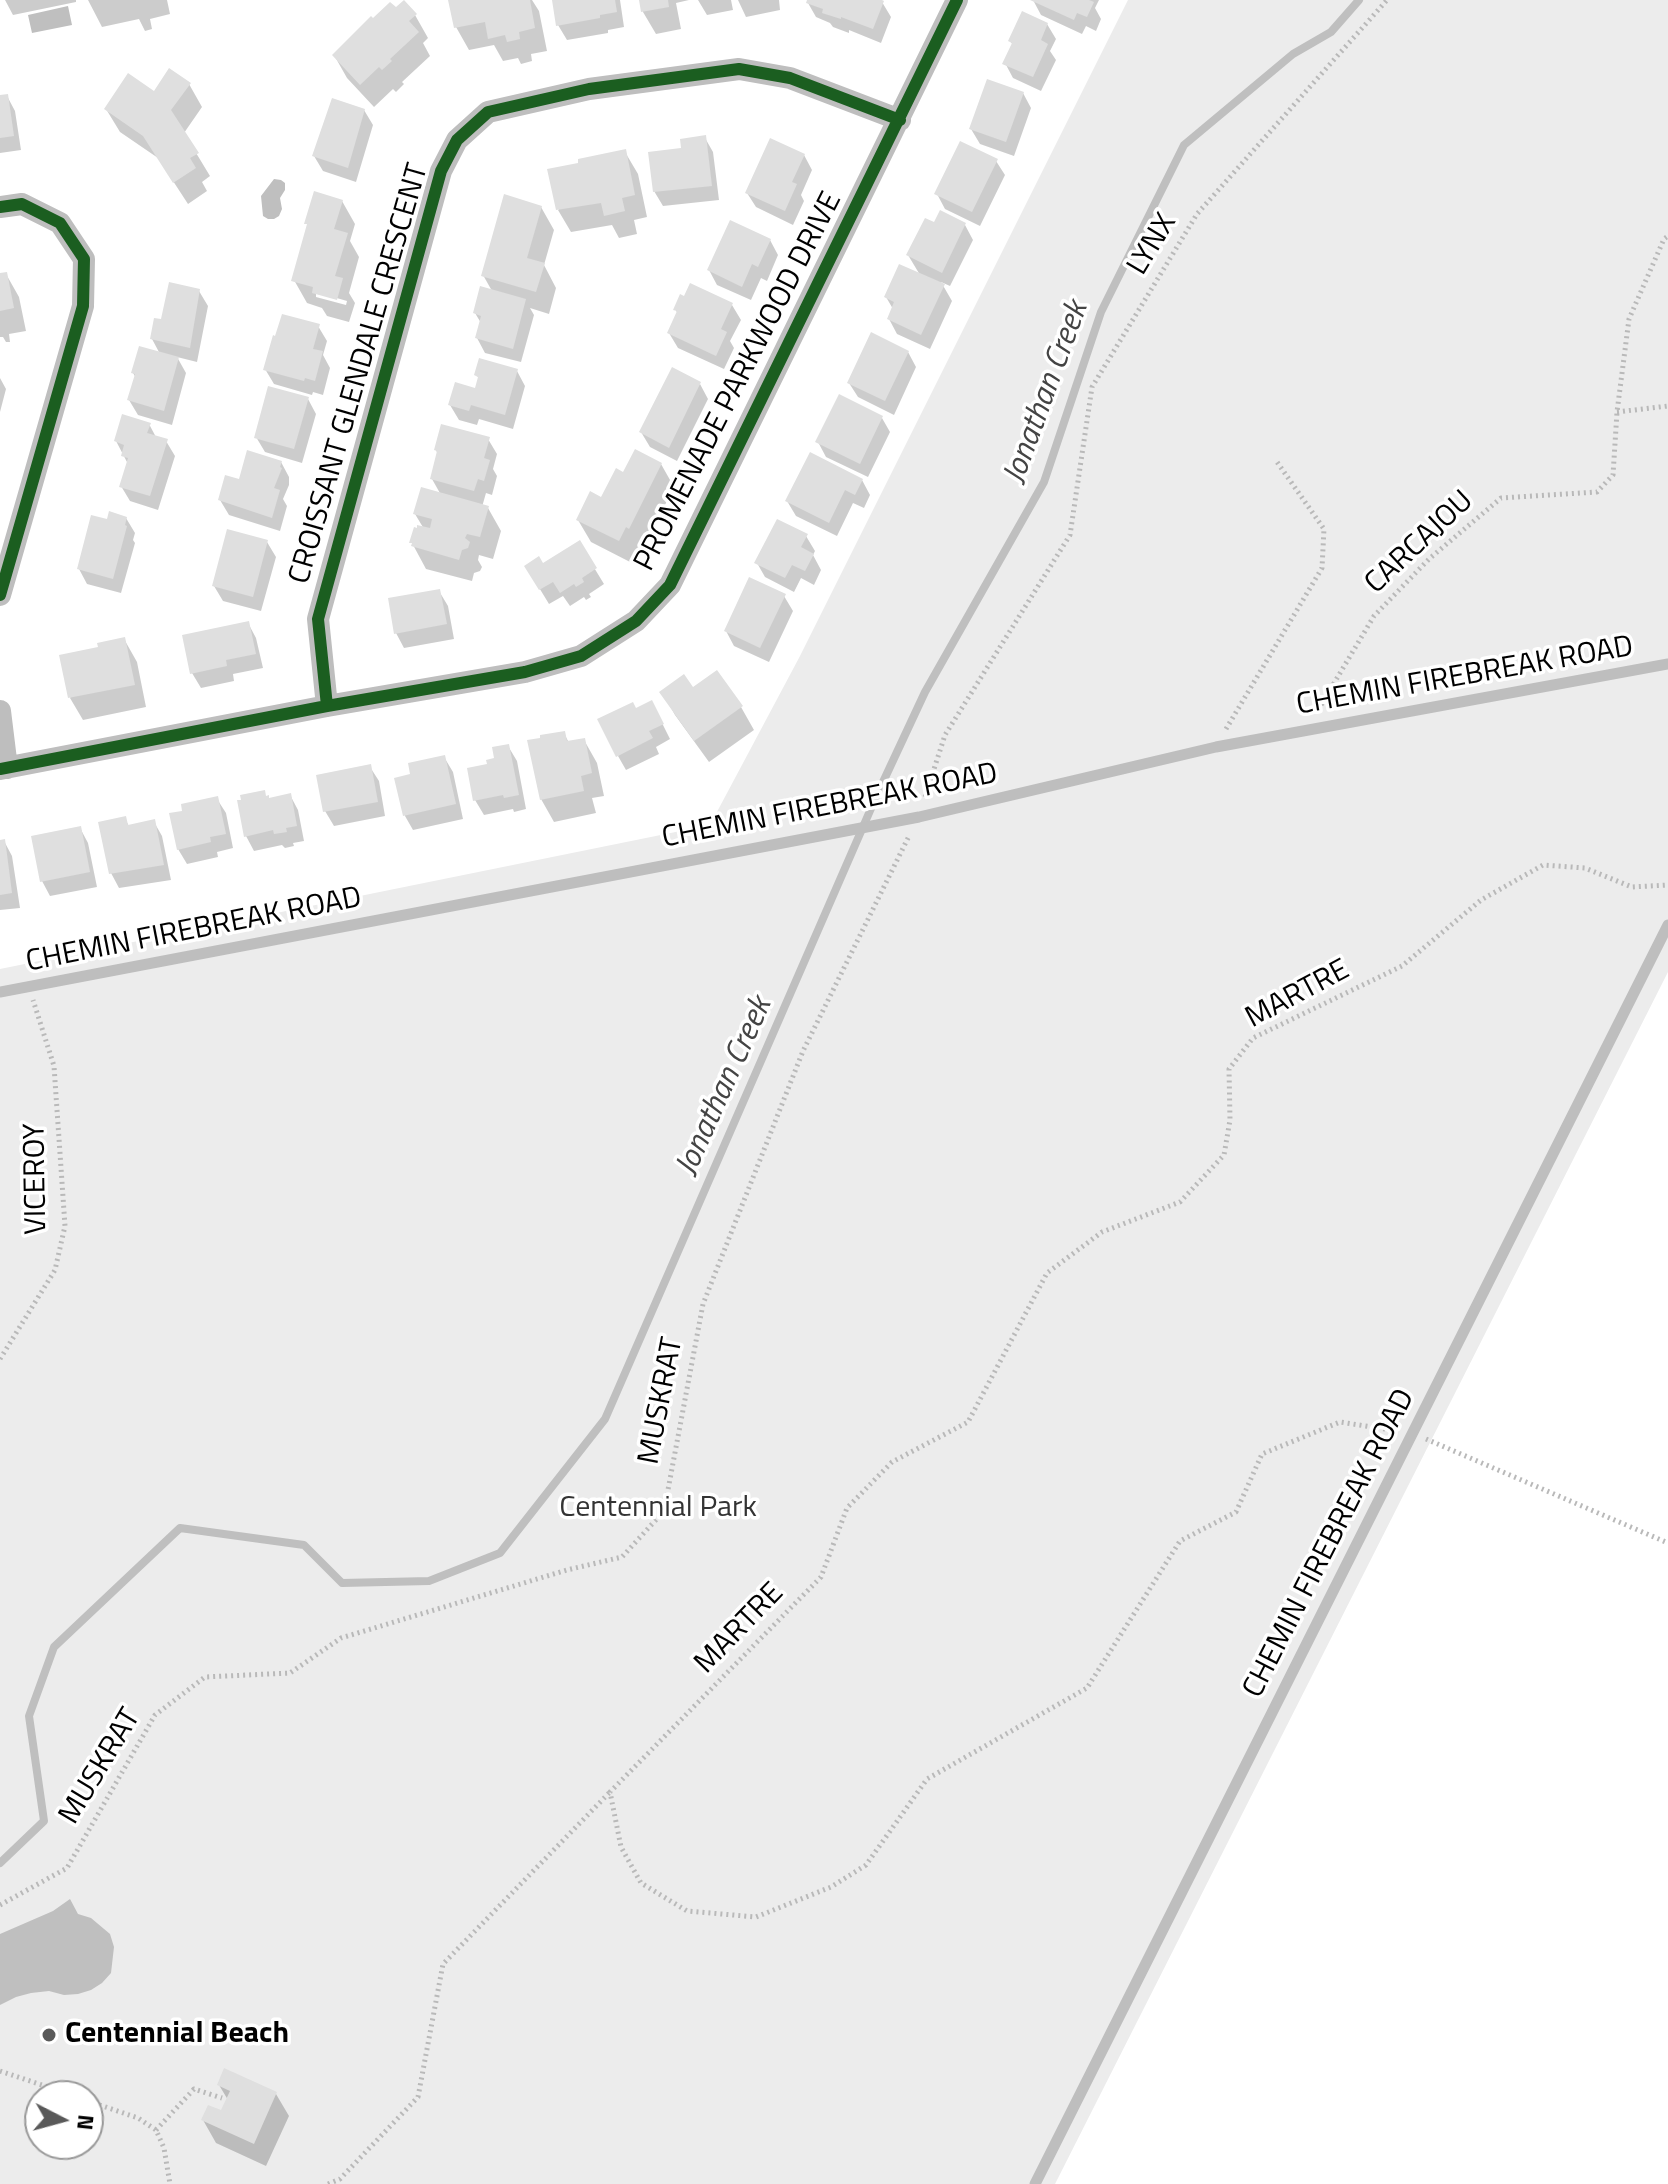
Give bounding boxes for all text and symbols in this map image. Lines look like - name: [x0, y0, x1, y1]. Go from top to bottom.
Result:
- street label: CROISSANT GLENDALE CRESCENT: [283, 160, 437, 588]
- street label: PROMENADE PARKWOOD DRIVE: [628, 187, 850, 577]
- street label: LYNX: [1121, 208, 1185, 282]
- water label: Jonathan Creek: [996, 297, 1098, 489]
- street label: CARCAJOU: [1359, 484, 1481, 602]
- street label: CHEMIN FIREBREAK ROAD: [1294, 630, 1636, 724]
- street label: CHEMIN FIREBREAK ROAD: [659, 757, 1001, 857]
- street label: CHEMIN FIREBREAK ROAD: [23, 881, 365, 981]
- street label: MARTRE: [1240, 953, 1356, 1037]
- water label: Jonathan Creek: [669, 992, 781, 1182]
- street label: VICEROY: [18, 1123, 56, 1235]
- street label: MUSKRAT: [632, 1335, 692, 1467]
- street label: CHEMIN FIREBREAK ROAD: [1237, 1384, 1423, 1704]
- park label: Centennial Park: [559, 1491, 757, 1527]
- street label: MARTRE: [688, 1576, 792, 1682]
- street label: MUSKRAT: [53, 1703, 149, 1831]
- place label: Centennial Beach: [65, 2017, 289, 2053]
- marker: Centennial Beach: [40, 2026, 58, 2044]
- north arrow: [24, 2080, 104, 2160]
- text: N: [68, 2113, 104, 2132]

